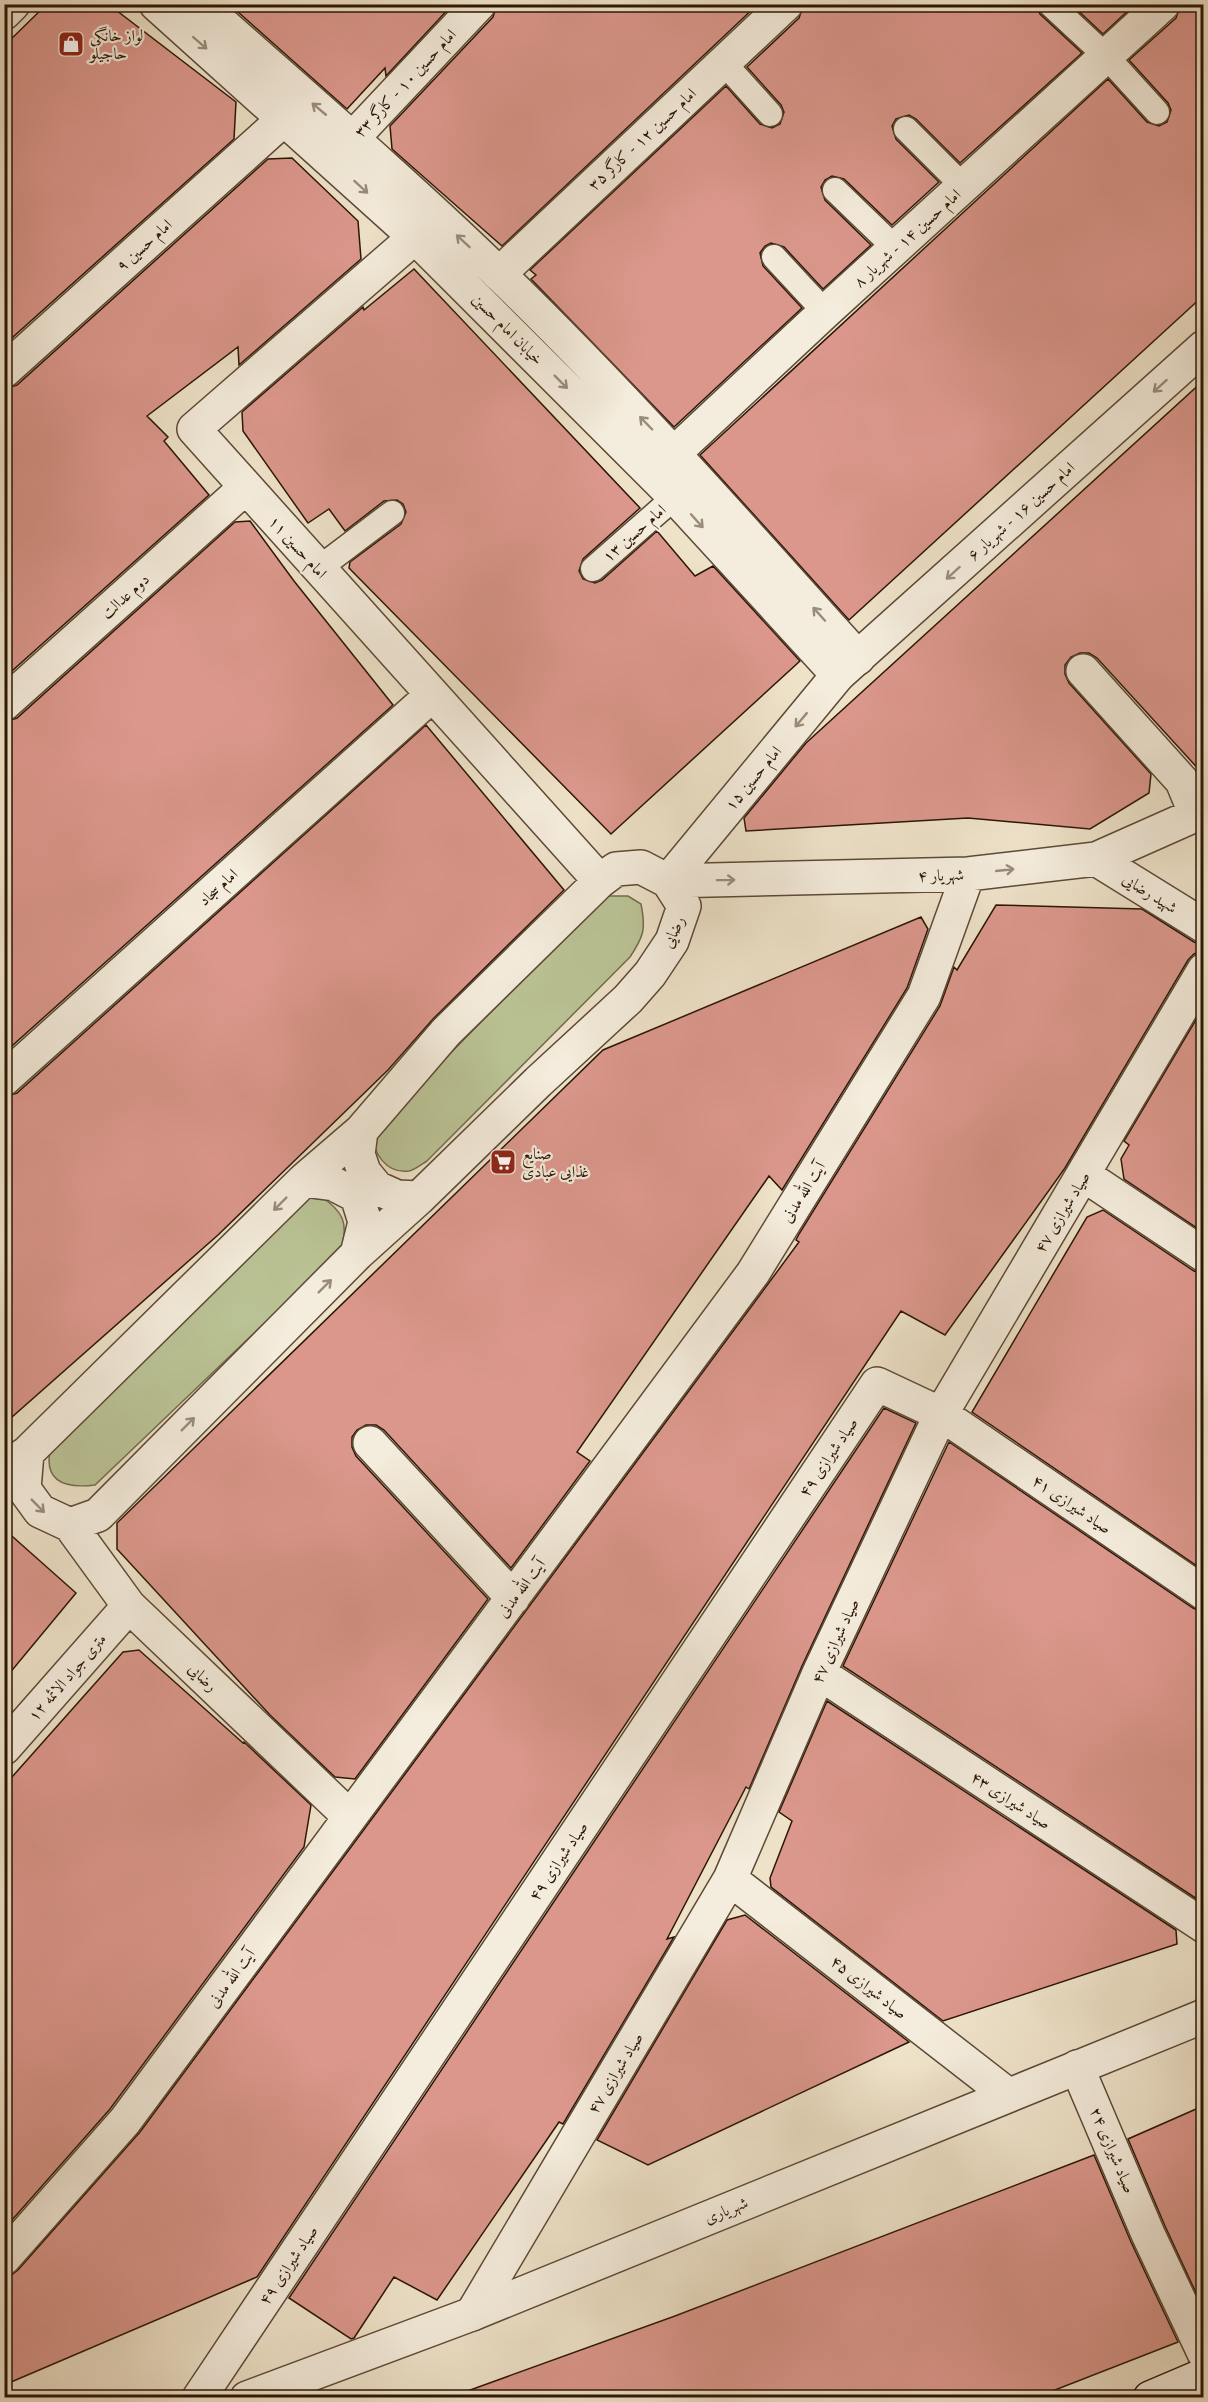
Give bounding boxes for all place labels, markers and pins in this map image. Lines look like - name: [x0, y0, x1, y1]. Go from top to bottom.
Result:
- place label: لواز خانگی حاجیلو: [88, 26, 143, 63]
- shop icon: لواز خانگی حاجیلو: [56, 29, 86, 59]
- place label: صنایع غذایی عبادی: [522, 1144, 589, 1182]
- supermarket icon: صنایع غذایی عبادی: [488, 1147, 518, 1177]

